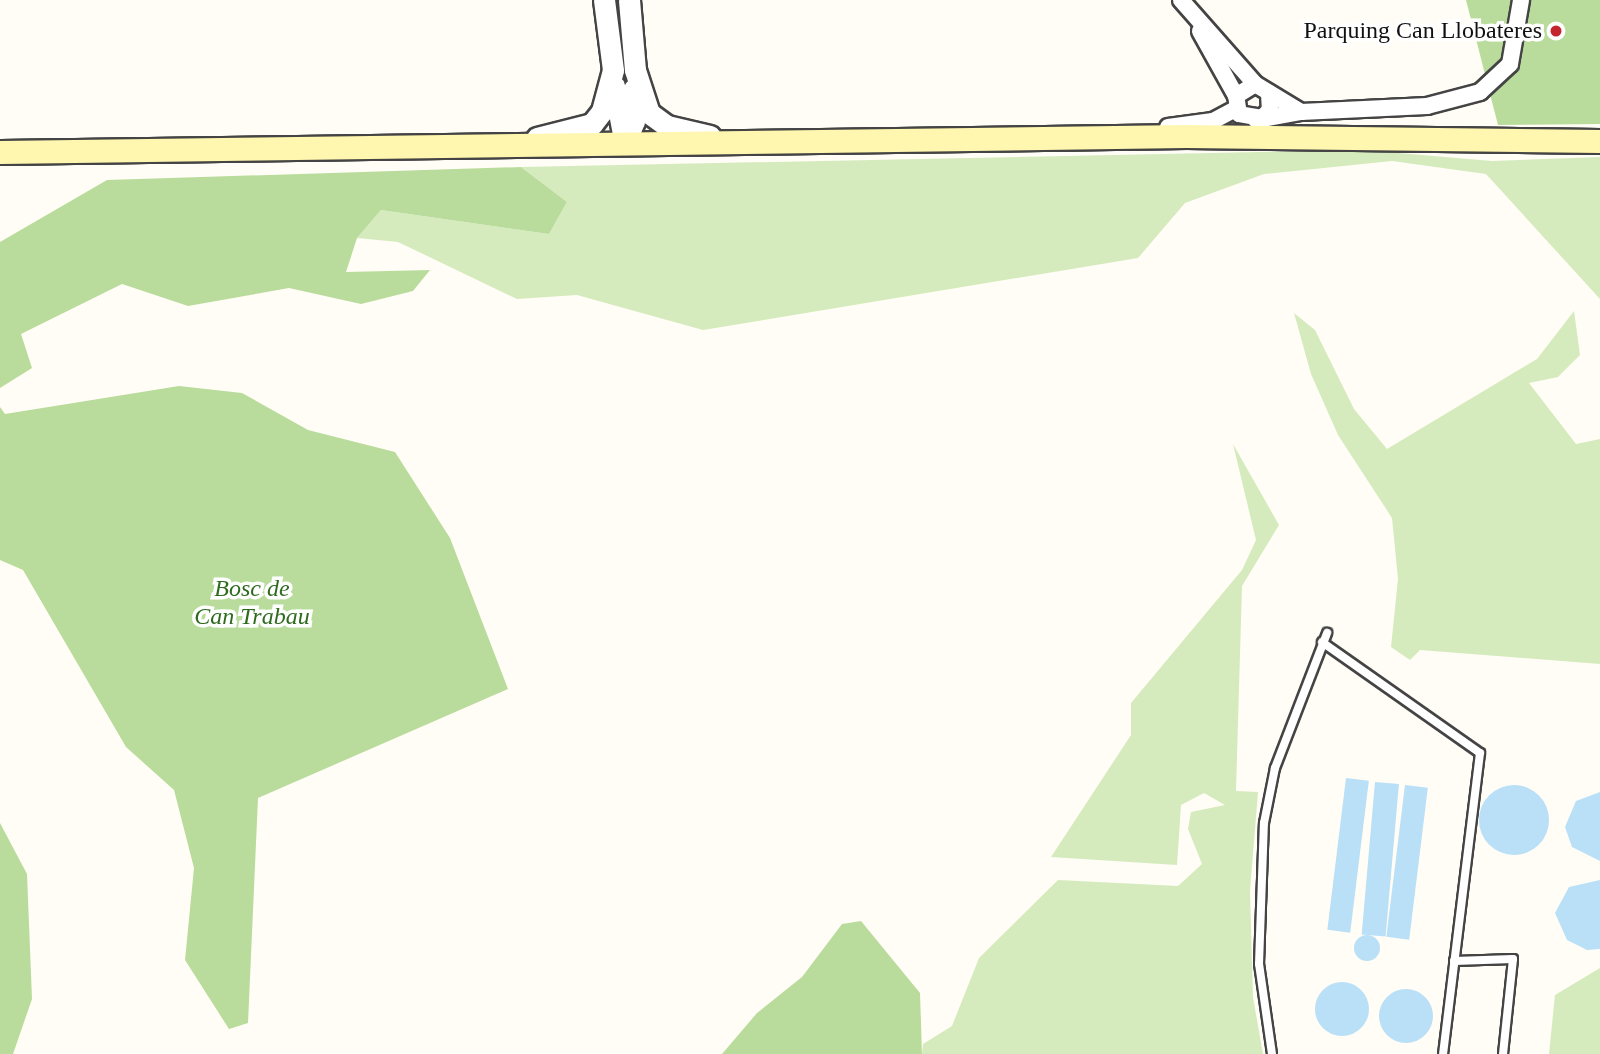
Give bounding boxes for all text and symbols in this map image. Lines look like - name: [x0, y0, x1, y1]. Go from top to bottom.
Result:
- place label: Parquing Can Llobateres: [1303, 17, 1542, 45]
- marker: Parquing Can Llobateres: [1548, 23, 1564, 39]
- park label: Bosc de Can Trabau: [194, 575, 310, 631]

